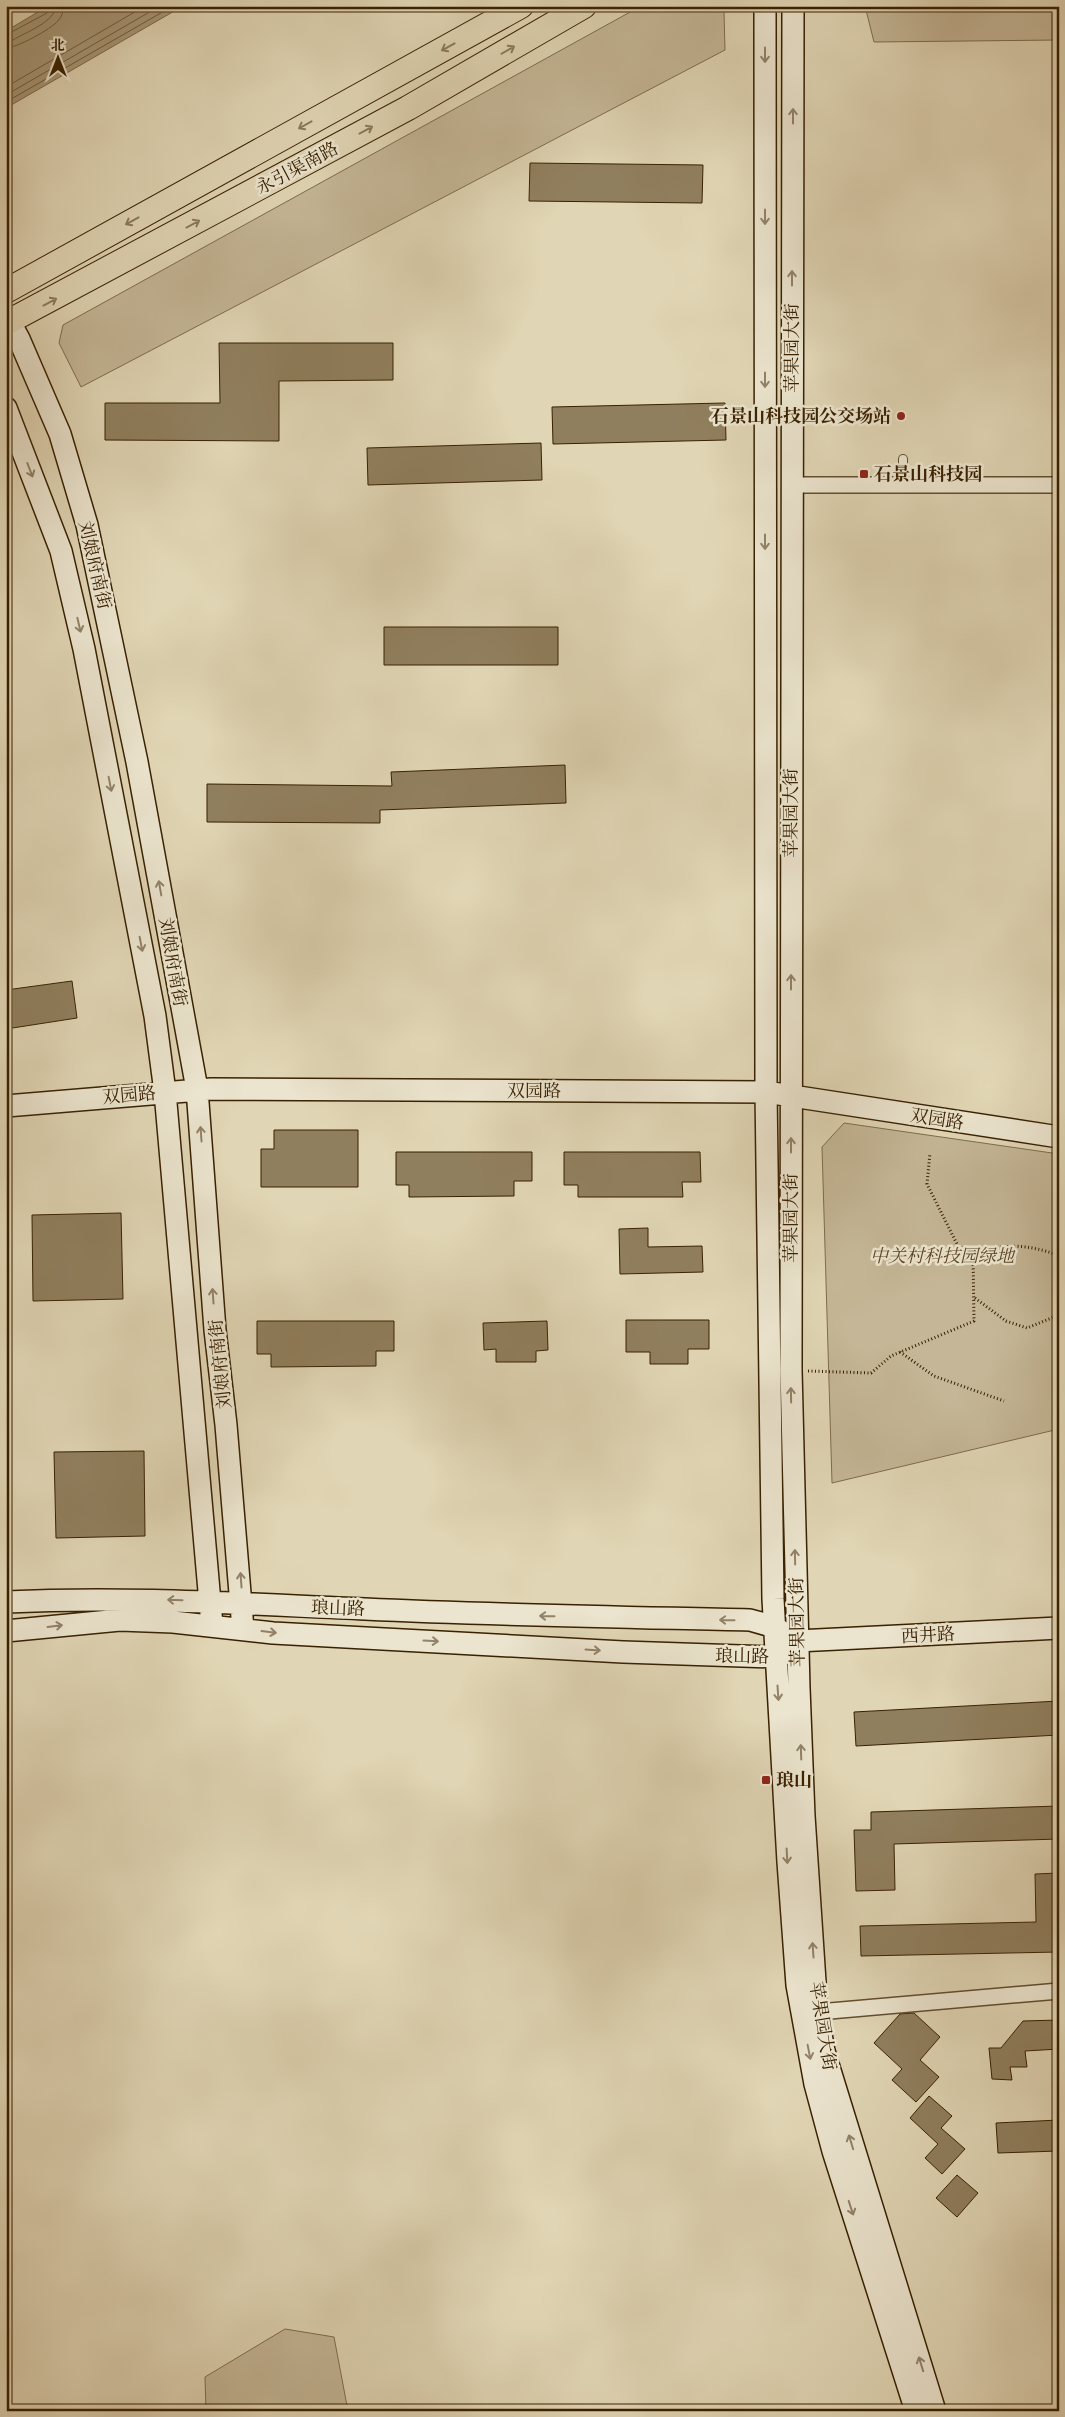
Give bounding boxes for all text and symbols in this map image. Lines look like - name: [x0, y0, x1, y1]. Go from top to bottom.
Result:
- north arrow: [32, 32, 82, 82]
- text: 北: [51, 37, 65, 55]
- one-way arrow: [441, 42, 455, 52]
- one-way arrow: [500, 45, 514, 55]
- one-way arrow: [760, 46, 770, 63]
- one-way arrow: [788, 108, 798, 124]
- one-way arrow: [298, 120, 313, 130]
- one-way arrow: [359, 125, 373, 135]
- street label: 永引渠南路: [252, 137, 342, 200]
- one-way arrow: [760, 209, 770, 225]
- one-way arrow: [126, 216, 140, 226]
- one-way arrow: [185, 219, 199, 229]
- one-way arrow: [787, 271, 797, 287]
- one-way arrow: [42, 297, 57, 306]
- street label: 苹果园大街: [781, 303, 804, 393]
- one-way arrow: [760, 372, 770, 388]
- place label: 石景山科技园公交场站: [711, 405, 891, 428]
- marker: 石景山科技园公交场站: [895, 410, 907, 422]
- one-way arrow: [26, 462, 35, 477]
- place label: 石景山科技园: [874, 463, 982, 486]
- marker: 石景山科技园: [858, 468, 870, 480]
- street label: 刘娘府南街: [73, 519, 116, 612]
- one-way arrow: [760, 534, 770, 550]
- one-way arrow: [75, 616, 84, 632]
- street label: 苹果园大街: [780, 768, 803, 858]
- one-way arrow: [106, 776, 116, 792]
- one-way arrow: [155, 880, 164, 896]
- street label: 刘娘府南街: [153, 916, 192, 1008]
- one-way arrow: [137, 935, 146, 951]
- one-way arrow: [786, 974, 796, 990]
- street label: 双园路: [507, 1080, 561, 1103]
- street label: 双园路: [101, 1082, 157, 1109]
- street label: 双园路: [908, 1104, 965, 1135]
- one-way arrow: [196, 1127, 205, 1143]
- one-way arrow: [786, 1137, 796, 1153]
- street label: 苹果园大街: [780, 1173, 803, 1263]
- park label: 中关村科技园绿地: [870, 1245, 1016, 1268]
- one-way arrow: [208, 1289, 217, 1305]
- street label: 刘娘府南街: [204, 1318, 237, 1410]
- one-way arrow: [787, 1387, 796, 1403]
- one-way arrow: [790, 1549, 800, 1566]
- one-way arrow: [236, 1572, 245, 1588]
- street label: 苹果园大街: [785, 1577, 810, 1667]
- one-way arrow: [167, 1596, 183, 1605]
- street label: 琅山路: [311, 1596, 365, 1621]
- one-way arrow: [539, 1611, 556, 1621]
- one-way arrow: [719, 1615, 735, 1625]
- one-way arrow: [46, 1621, 62, 1631]
- street label: 西井路: [900, 1623, 956, 1648]
- one-way arrow: [260, 1627, 276, 1637]
- one-way arrow: [423, 1636, 439, 1645]
- street label: 琅山路: [715, 1645, 769, 1668]
- one-way arrow: [585, 1646, 601, 1655]
- one-way arrow: [773, 1685, 783, 1701]
- one-way arrow: [797, 1745, 806, 1761]
- place label: 琅山: [776, 1769, 812, 1792]
- marker: 琅山: [760, 1774, 772, 1786]
- one-way arrow: [783, 1847, 792, 1863]
- one-way arrow: [808, 1942, 817, 1958]
- street label: 苹果园大街: [804, 1980, 841, 2072]
- one-way arrow: [804, 2043, 814, 2059]
- one-way arrow: [846, 2135, 856, 2151]
- one-way arrow: [847, 2200, 856, 2216]
- one-way arrow: [915, 2357, 925, 2373]

